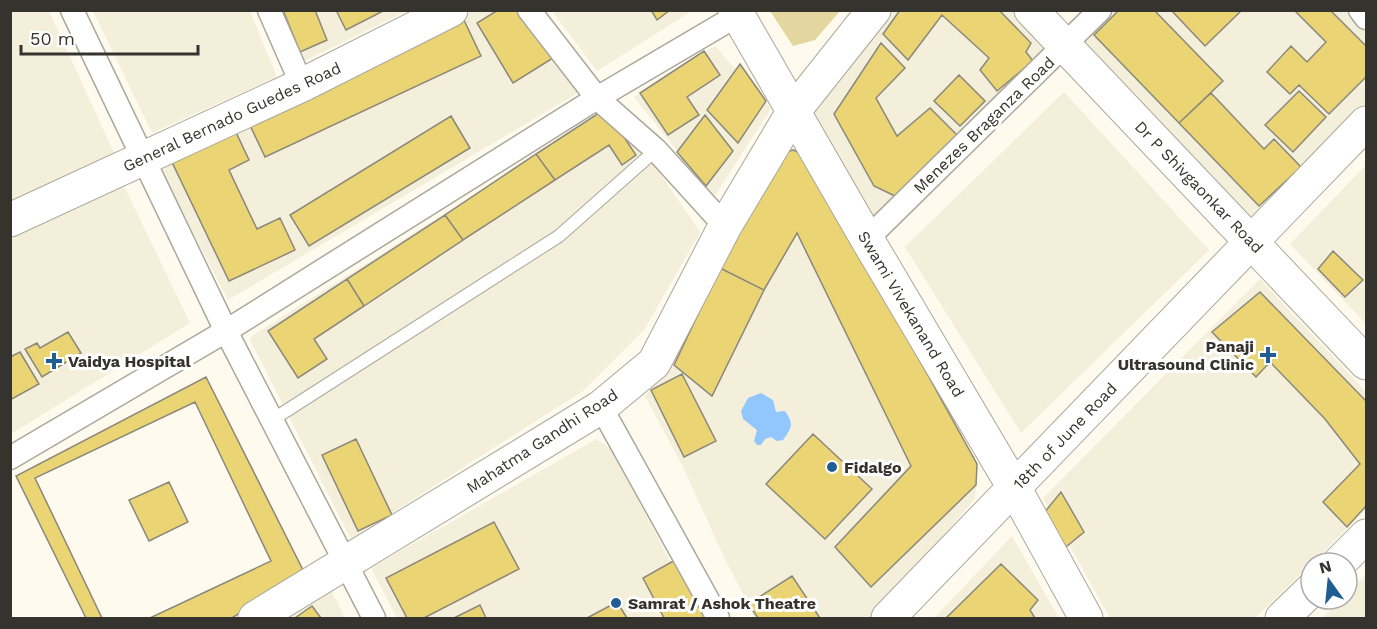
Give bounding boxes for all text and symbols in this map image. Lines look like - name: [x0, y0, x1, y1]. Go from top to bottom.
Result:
- scale bar: [21, 18, 198, 56]
- text: 50 m: [30, 28, 75, 49]
- street label: Menezes Braganza Road: [910, 53, 1058, 197]
- street label: General Bernado Guedes Road: [120, 58, 344, 176]
- street label: Dr P Shivgaonkar Road: [1131, 117, 1267, 257]
- street label: Swami Vivekanand Road: [854, 227, 968, 401]
- place label: Panaji Ultrasound Clinic: [1118, 337, 1254, 374]
- marker: Panaji Ultrasound Clinic: [1259, 346, 1277, 364]
- marker: Vaidya Hospital: [45, 352, 63, 370]
- place label: Vaidya Hospital: [68, 352, 191, 371]
- street label: 18th of June Road: [1009, 379, 1121, 493]
- street label: Mahatma Gandhi Road: [463, 385, 621, 497]
- place label: Fidalgo: [844, 458, 902, 477]
- marker: Fidalgo: [825, 460, 839, 474]
- north arrow: [1299, 551, 1359, 611]
- text: N: [1317, 556, 1333, 578]
- place label: Samrat / Ashok Theatre: [628, 594, 816, 613]
- marker: Samrat / Ashok Theatre: [609, 596, 623, 610]

